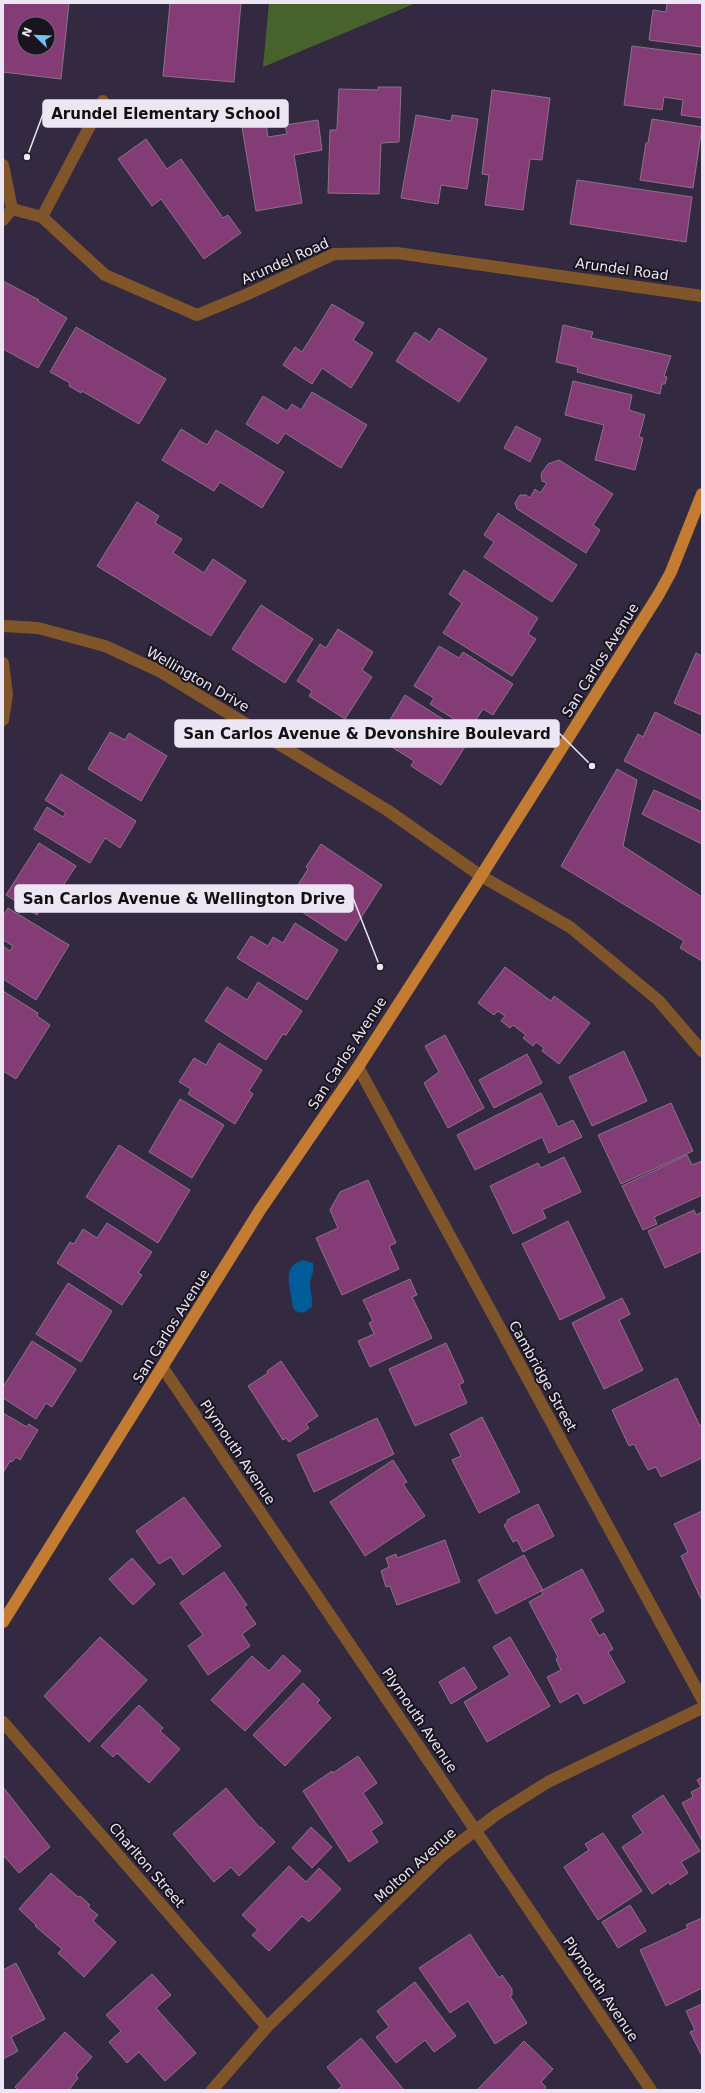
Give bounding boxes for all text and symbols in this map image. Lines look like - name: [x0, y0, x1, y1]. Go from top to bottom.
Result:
- north arrow: [16, 16, 56, 56]
- text: N: [19, 26, 35, 39]
- callout: Arundel Elementary School: [43, 100, 288, 127]
- text: Arundel Elementary School: [51, 105, 281, 123]
- street label: Arundel Road: [239, 235, 331, 287]
- street label: Arundel Road: [574, 255, 670, 283]
- street label: San Carlos Avenue: [558, 600, 642, 720]
- street label: Wellington Drive: [144, 643, 252, 715]
- callout: San Carlos Avenue & Devonshire Boulevard: [175, 720, 559, 747]
- text: San Carlos Avenue & Devonshire Boulevard: [183, 725, 551, 743]
- callout: San Carlos Avenue & Wellington Drive: [15, 885, 353, 912]
- text: San Carlos Avenue & Wellington Drive: [23, 890, 345, 908]
- street label: San Carlos Avenue: [305, 994, 389, 1112]
- street label: San Carlos Avenue: [129, 1266, 213, 1386]
- street label: Cambridge Street: [506, 1318, 580, 1435]
- street label: Plymouth Avenue: [197, 1397, 279, 1507]
- street label: Plymouth Avenue: [379, 1665, 461, 1775]
- street label: Charlton Street: [106, 1819, 188, 1911]
- street label: Molton Avenue: [371, 1824, 459, 1906]
- street label: Plymouth Avenue: [560, 1934, 642, 2044]

